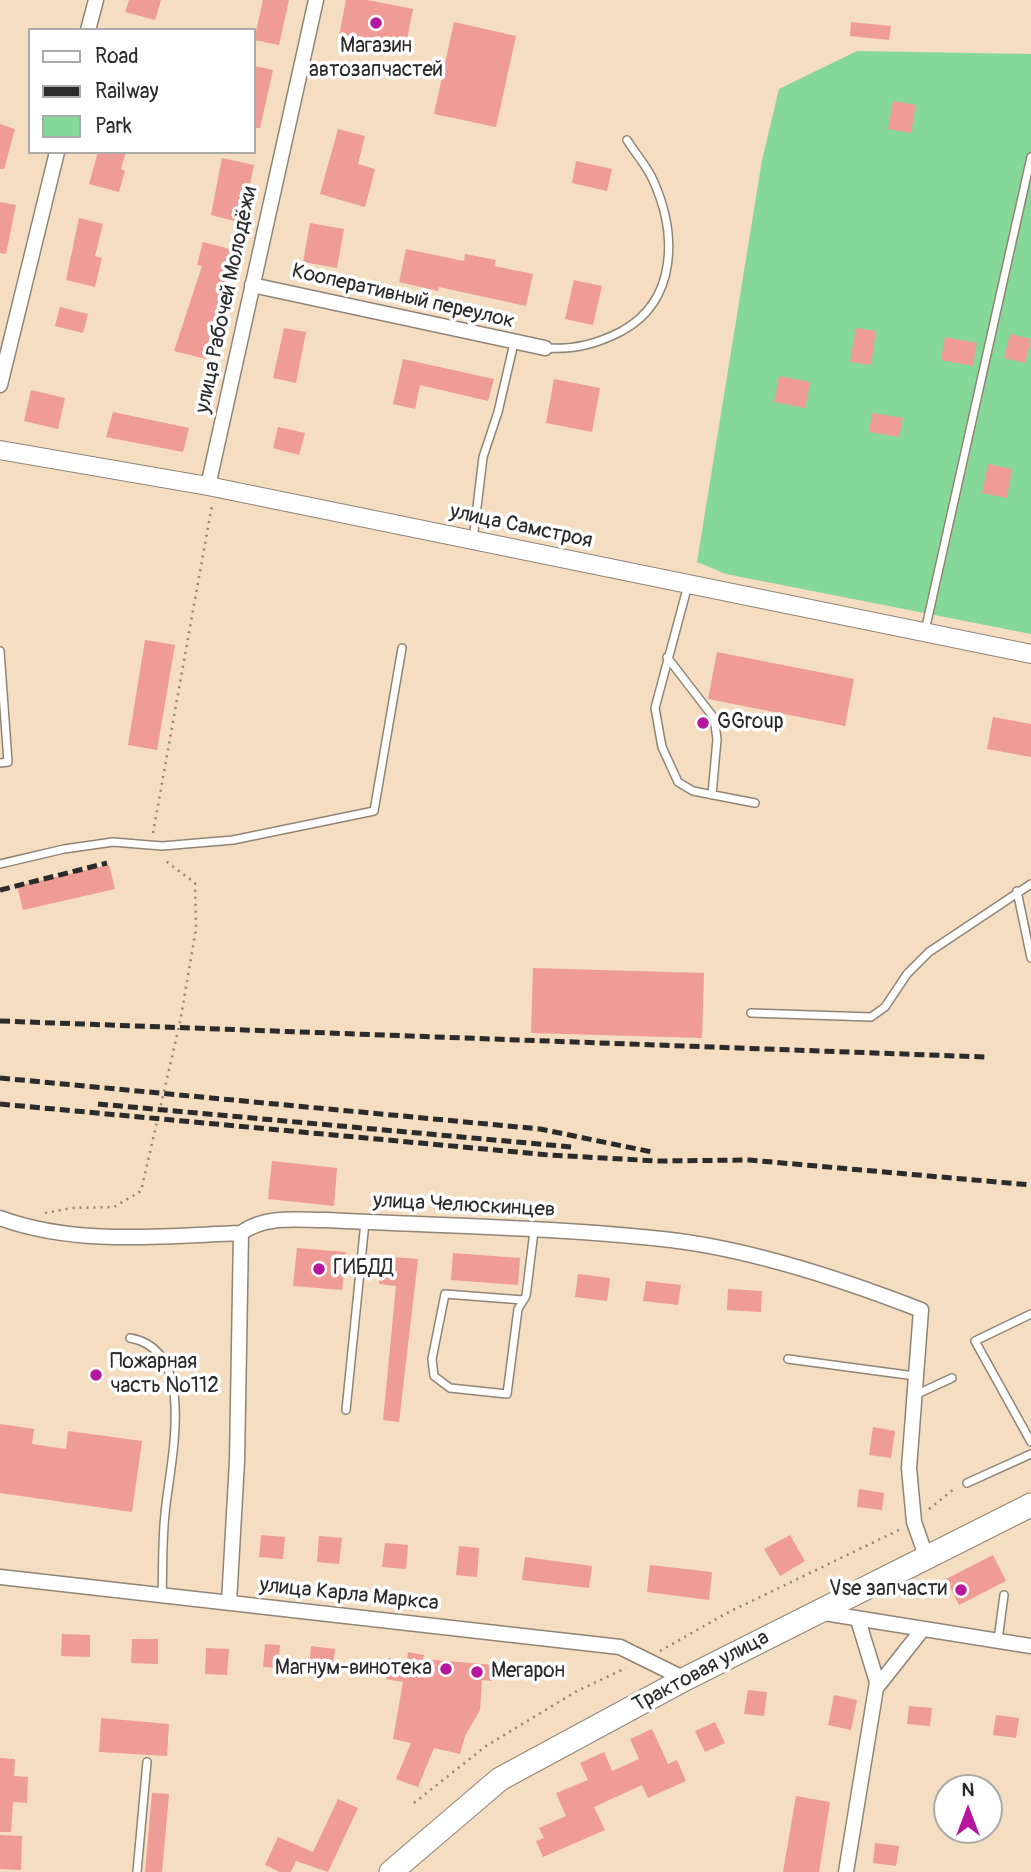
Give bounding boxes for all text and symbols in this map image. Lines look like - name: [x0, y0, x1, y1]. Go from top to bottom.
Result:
- marker: Магазин автозапчастей: [368, 15, 384, 31]
- legend: [28, 28, 256, 154]
- place label: Магазин автозапчастей: [309, 34, 443, 84]
- text: Road: [95, 43, 139, 70]
- text: Railway: [95, 78, 159, 105]
- text: Park: [95, 113, 132, 140]
- street label: улица Рабочей Молодёжи: [191, 185, 263, 415]
- street label: Кооперативный переулок: [289, 259, 517, 335]
- street label: улица Самстроя: [447, 500, 595, 554]
- place label: GGroup: [717, 710, 784, 736]
- marker: GGroup: [695, 715, 711, 731]
- street label: улица Челюскинцев: [372, 1189, 556, 1223]
- place label: ГИБДД: [333, 1256, 393, 1282]
- marker: ГИБДД: [311, 1261, 327, 1277]
- place label: Пожарная часть №112: [110, 1350, 219, 1400]
- marker: Пожарная часть №112: [88, 1367, 104, 1383]
- street label: улица Карла Маркса: [258, 1573, 440, 1617]
- place label: Vse запчасти: [829, 1577, 947, 1603]
- marker: Vse запчасти: [953, 1582, 969, 1598]
- street label: Трактовая улица: [629, 1625, 773, 1719]
- place label: Магнум-винотека: [275, 1656, 432, 1682]
- place label: Мегарон: [491, 1659, 565, 1685]
- marker: Магнум-винотека: [438, 1661, 454, 1677]
- marker: Мегарон: [469, 1664, 485, 1680]
- north arrow: [933, 1774, 1003, 1844]
- text: N: [962, 1778, 974, 1802]

